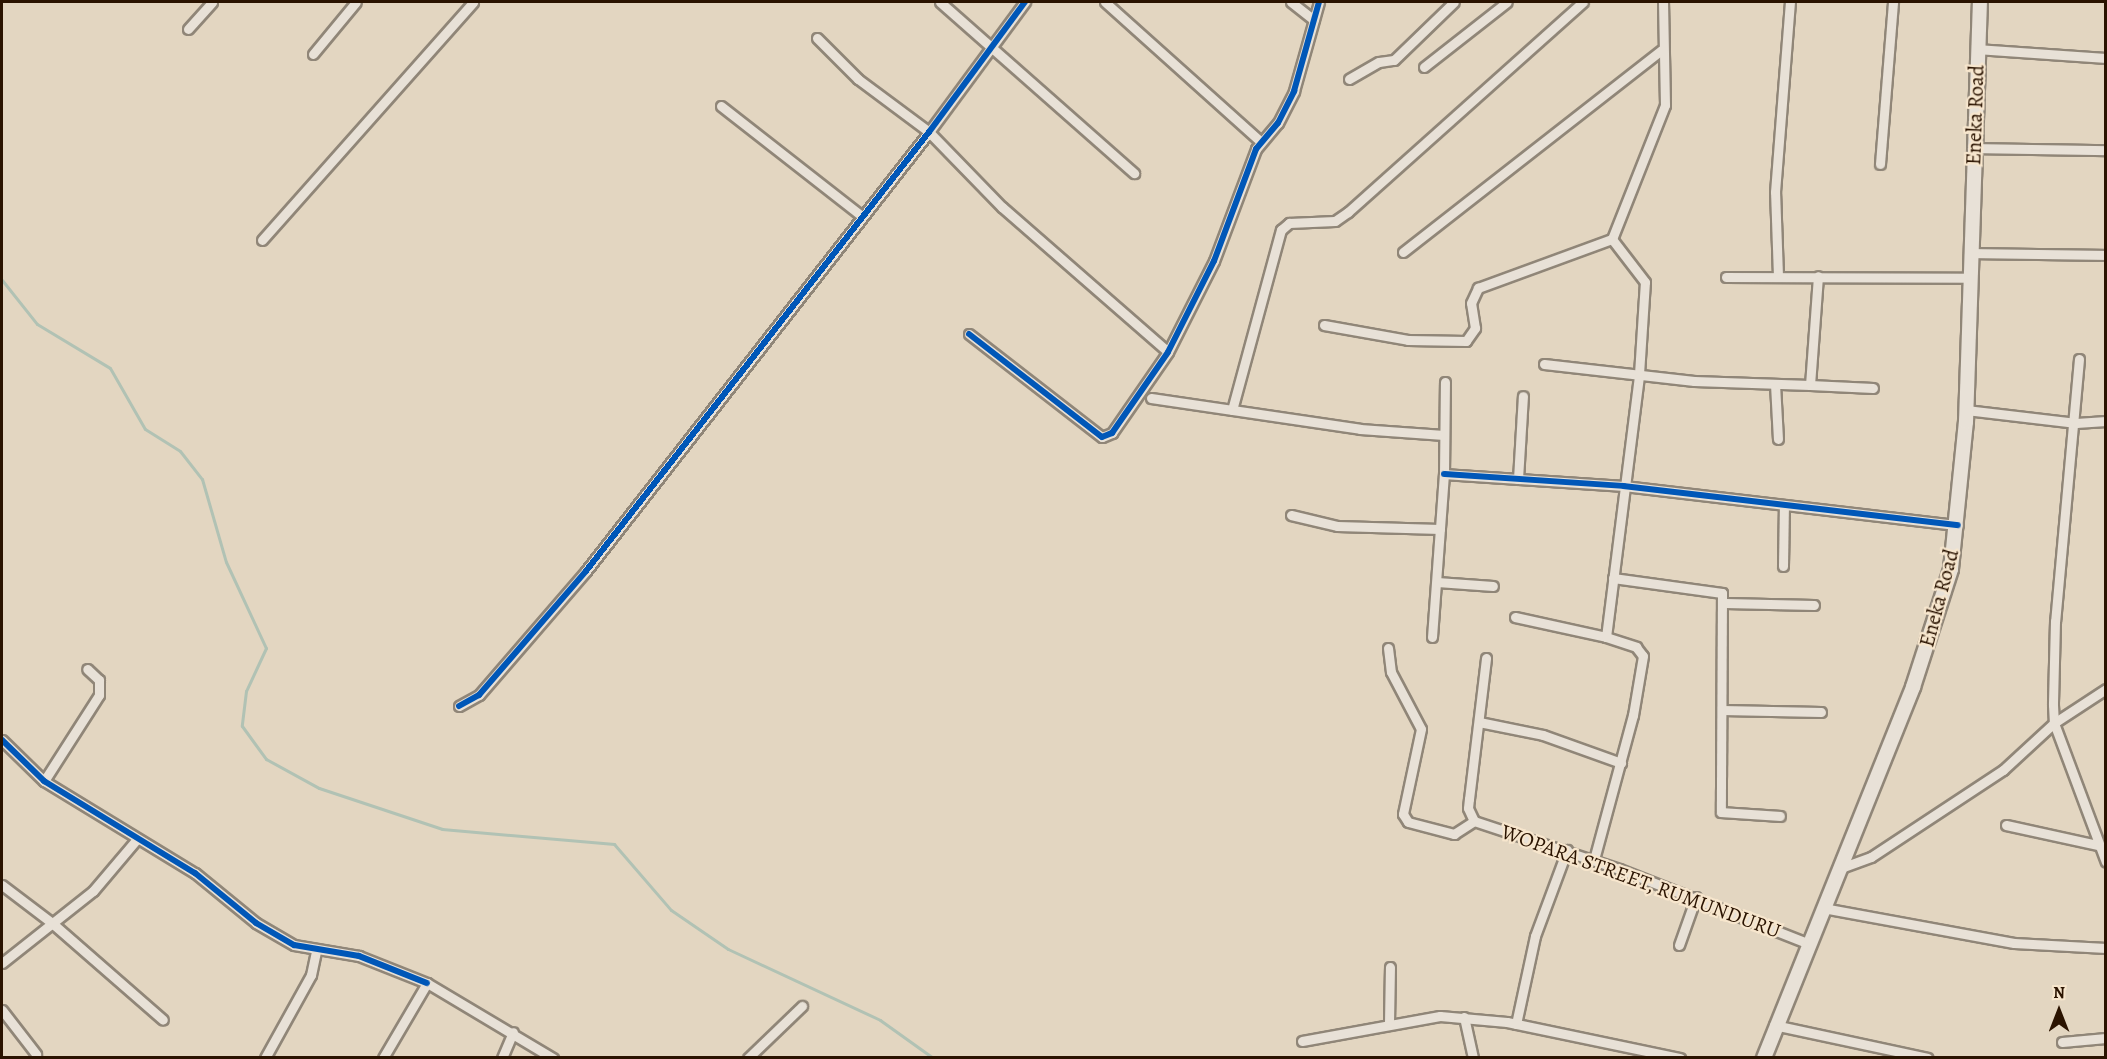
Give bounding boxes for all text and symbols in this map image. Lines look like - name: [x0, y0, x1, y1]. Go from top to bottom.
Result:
- street label: Eneka Road: [1961, 64, 1989, 166]
- street label: Eneka Road: [1914, 546, 1964, 650]
- street label: WOPARA STREET, RUMUNDURU: [1498, 819, 1784, 943]
- north arrow: [2029, 981, 2089, 1041]
- text: N: [2053, 982, 2065, 1004]

